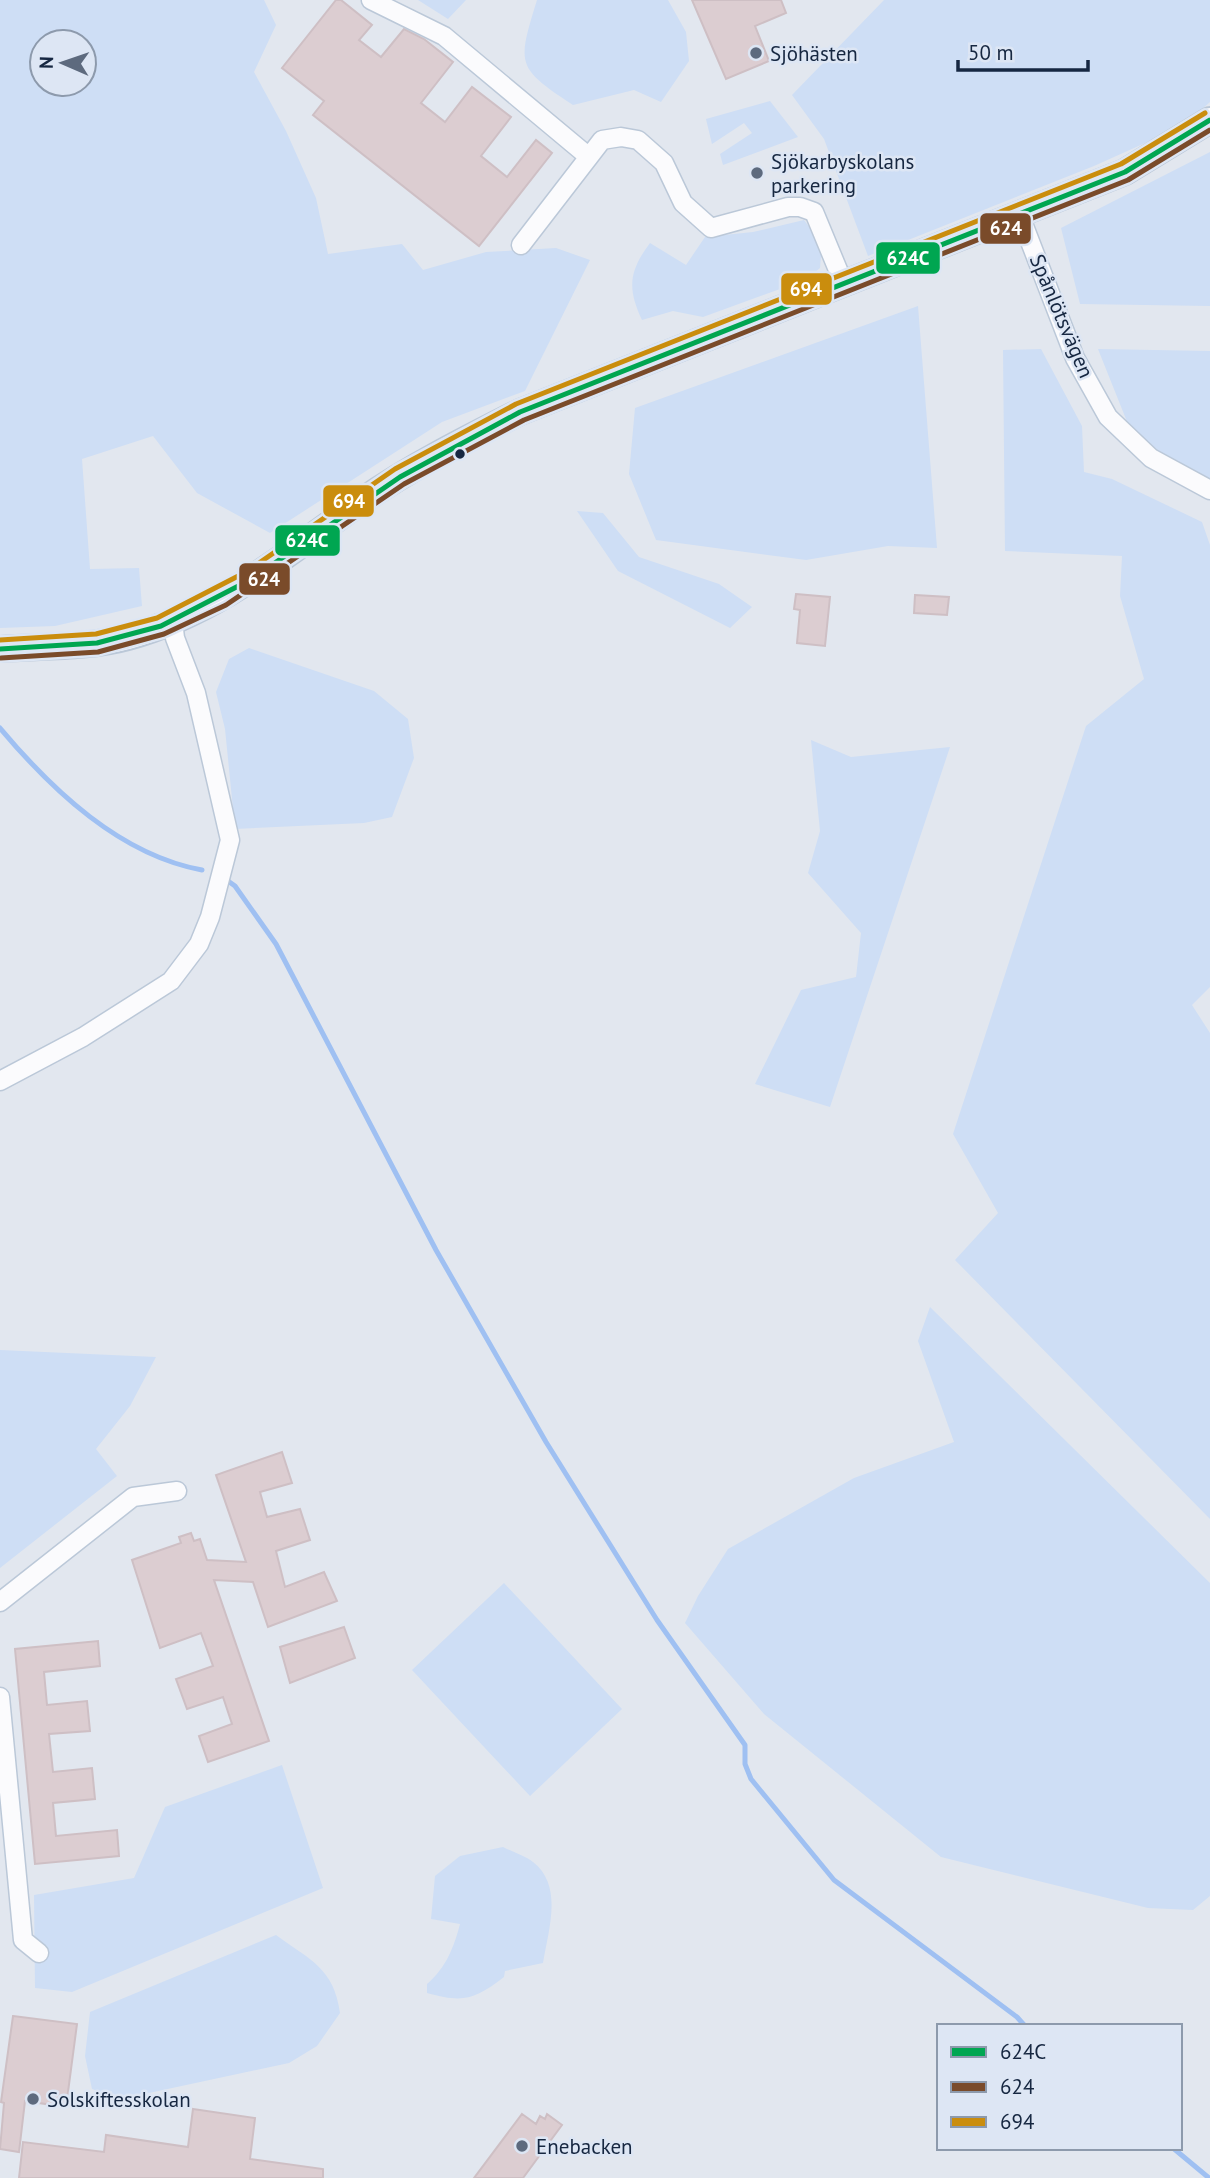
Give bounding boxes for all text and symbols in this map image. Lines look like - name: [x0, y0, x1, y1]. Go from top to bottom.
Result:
- north arrow: [28, 28, 98, 98]
- scale bar: [958, 28, 1088, 72]
- text: 50 m: [968, 39, 1014, 66]
- place label: Sjöhästen: [770, 40, 858, 67]
- marker: Sjöhästen: [748, 45, 764, 61]
- text: N: [34, 56, 58, 69]
- place label: Sjökarbyskolans parkering: [771, 148, 914, 199]
- marker: Sjökarbyskolans parkering: [749, 165, 765, 181]
- line badge: 624: [979, 212, 1032, 245]
- text: 624: [990, 216, 1022, 240]
- line badge: 624C: [875, 241, 941, 275]
- text: 624C: [887, 246, 930, 270]
- street label: Spånlötsvägen: [1024, 250, 1100, 382]
- line badge: 694: [780, 272, 833, 306]
- text: 694: [790, 277, 822, 301]
- unlabelled marker: [453, 447, 467, 461]
- line badge: 694: [322, 484, 375, 518]
- text: 694: [333, 489, 365, 513]
- line badge: 624C: [274, 524, 341, 557]
- text: 624C: [286, 528, 329, 552]
- line badge: 624: [238, 562, 291, 596]
- text: 624: [248, 567, 280, 591]
- legend: [937, 2024, 1182, 2150]
- text: 624C: [1000, 2038, 1046, 2065]
- text: 624: [1000, 2073, 1034, 2100]
- place label: Solskiftesskolan: [47, 2086, 191, 2113]
- marker: Solskiftesskolan: [25, 2091, 41, 2107]
- text: 694: [1000, 2108, 1034, 2135]
- place label: Enebacken: [536, 2133, 633, 2160]
- marker: Enebacken: [514, 2138, 530, 2154]

